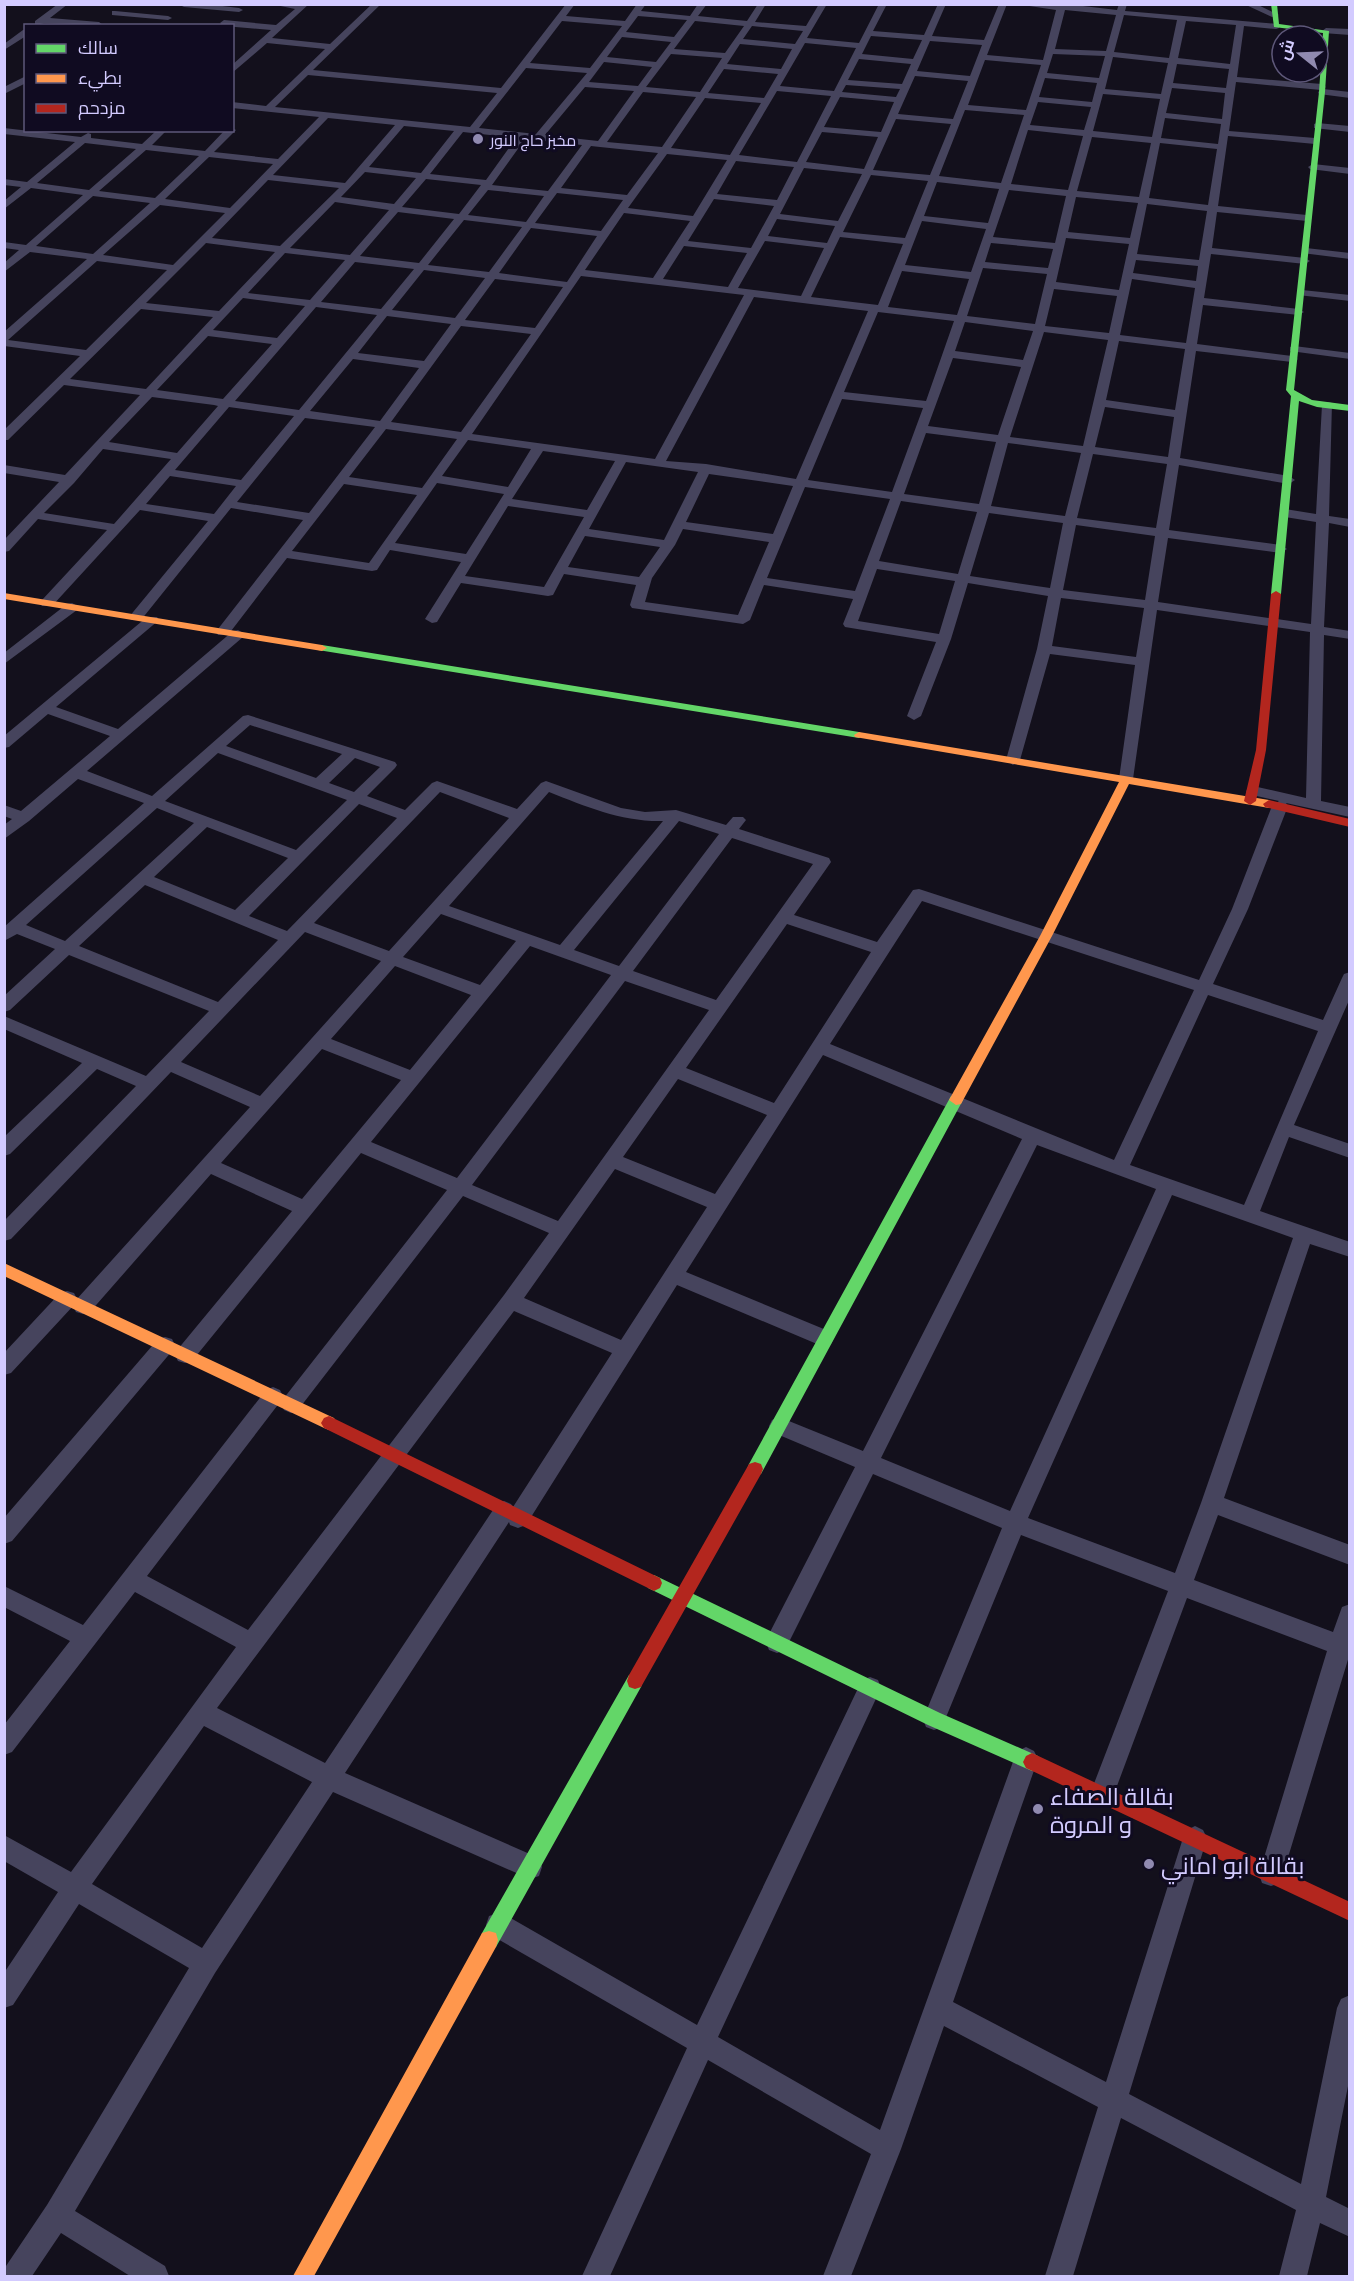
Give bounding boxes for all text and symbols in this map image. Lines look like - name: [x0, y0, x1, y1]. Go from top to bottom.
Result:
- legend: [24, 24, 234, 132]
- north arrow: [1270, 24, 1330, 84]
- text: سالك: [78, 36, 118, 58]
- text: ش: [1273, 37, 1298, 62]
- text: بطيء: [78, 66, 122, 92]
- text: مزدحم: [78, 96, 126, 120]
- place label: مخبز حاج النور: [489, 130, 576, 152]
- marker: مخبز حاج النور: [471, 132, 485, 146]
- place label: بقالة الصفاء و المروة: [1050, 1781, 1174, 1838]
- marker: بقالة الصفاء و المروة: [1031, 1802, 1045, 1816]
- place label: بقالة ابو اماني: [1161, 1850, 1304, 1885]
- marker: بقالة ابو اماني: [1142, 1857, 1156, 1871]

